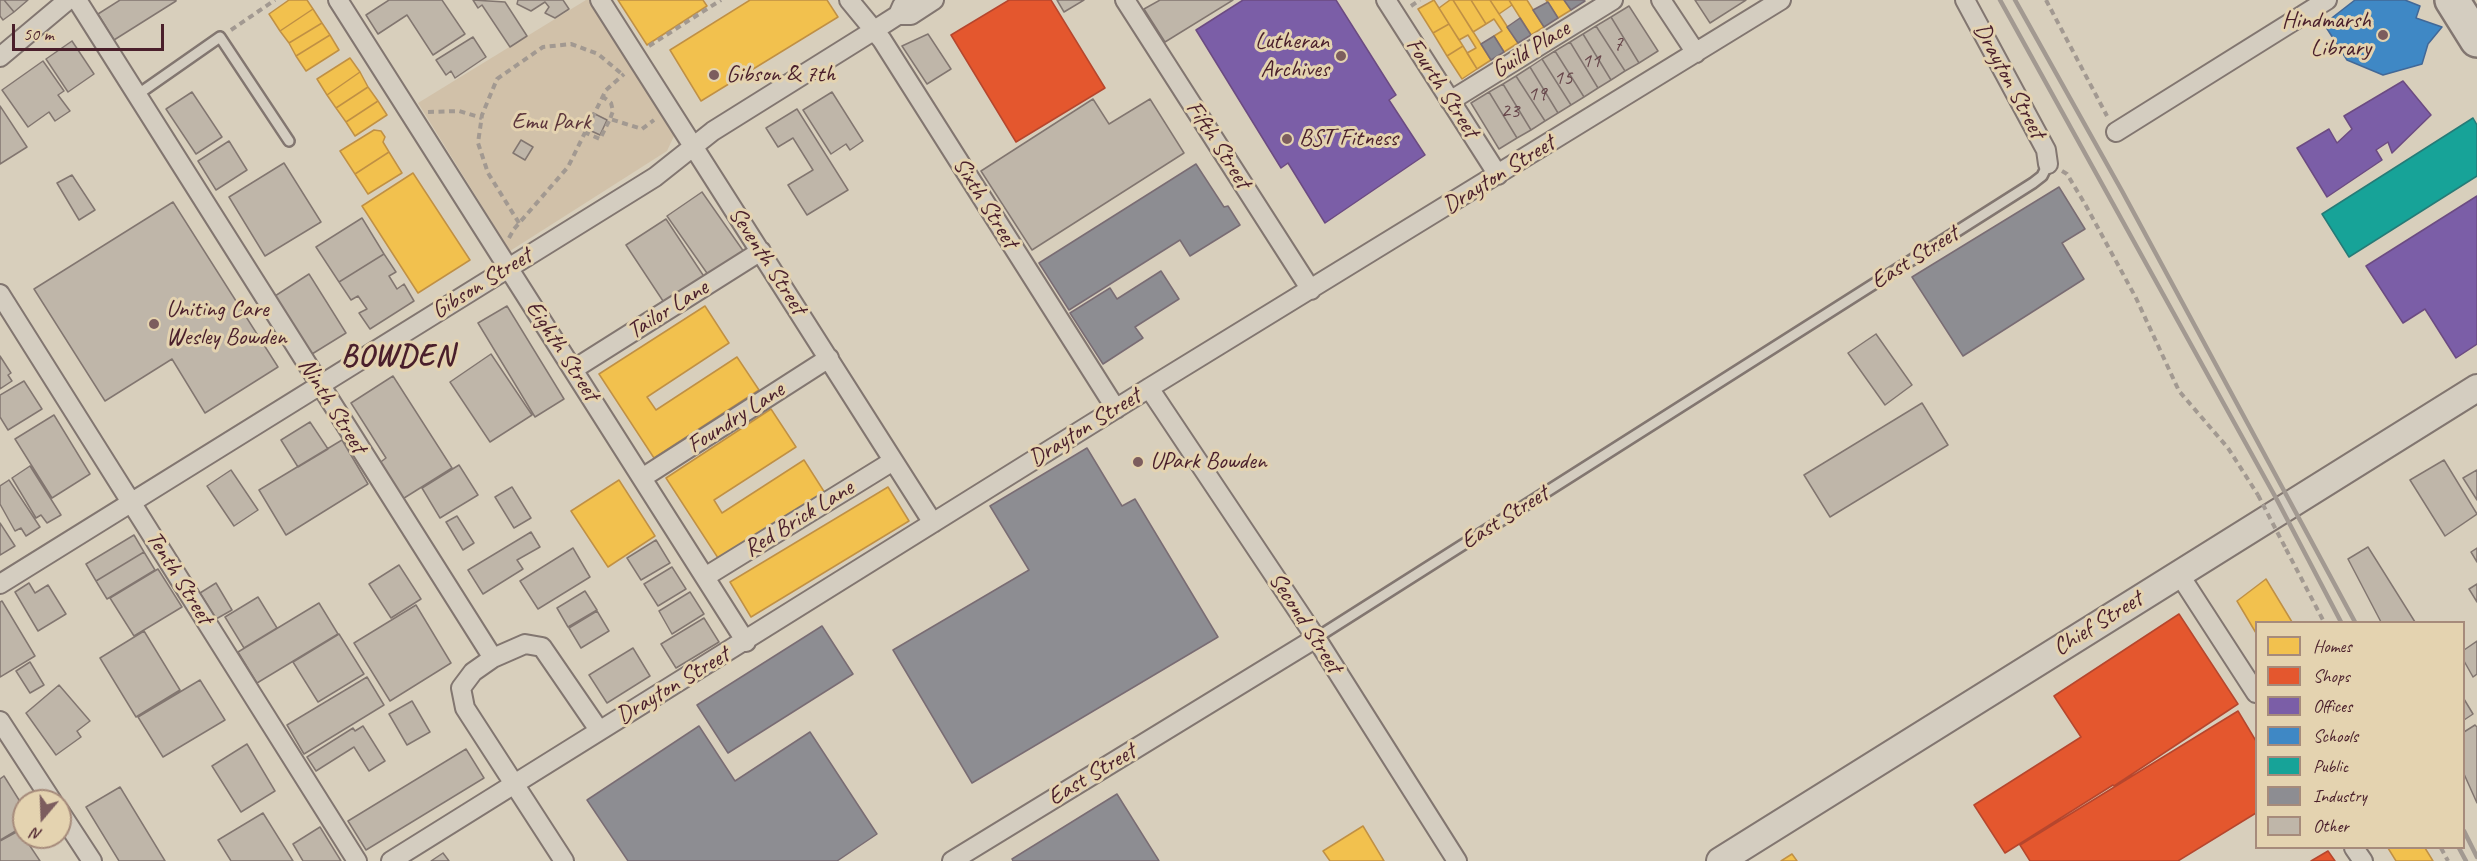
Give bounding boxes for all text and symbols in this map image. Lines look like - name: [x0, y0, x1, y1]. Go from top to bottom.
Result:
- place label: Hindmarsh Library: [2282, 7, 2371, 63]
- scale bar: [15, 12, 166, 50]
- street label: Guild Place: [1487, 15, 1575, 85]
- street label: Drayton Street: [1967, 18, 2051, 144]
- text: 50 m: [23, 23, 54, 45]
- place label: Lutheran Archives: [1255, 28, 1329, 84]
- marker: Hindmarsh Library: [2376, 28, 2390, 42]
- house number: 7: [1613, 31, 1623, 57]
- street label: Fourth Street: [1399, 33, 1485, 143]
- house number: 11: [1582, 48, 1600, 74]
- marker: Lutheran Archives: [1334, 49, 1348, 63]
- place label: Gibson & 7th: [726, 61, 835, 89]
- house number: 15: [1554, 65, 1572, 91]
- marker: Gibson & 7th: [707, 68, 721, 82]
- house number: 19: [1528, 81, 1546, 107]
- street label: Fifth Street: [1179, 96, 1257, 194]
- house number: 23: [1501, 98, 1519, 124]
- park label: Emu Park: [512, 109, 590, 137]
- place label: BST Fitness: [1299, 125, 1398, 153]
- street label: Drayton Street: [1438, 129, 1560, 221]
- marker: BST Fitness: [1280, 132, 1294, 146]
- street label: Sixth Street: [946, 152, 1024, 254]
- street label: Seventh Street: [722, 202, 812, 320]
- street label: East Street: [1866, 220, 1964, 296]
- street label: Gibson Street: [427, 242, 537, 326]
- street label: Tailor Lane: [622, 274, 714, 346]
- street label: Eighth Street: [519, 295, 605, 407]
- place label: Uniting Care Wesley Bowden: [166, 296, 287, 352]
- marker: Uniting Care Wesley Bowden: [147, 317, 161, 331]
- district label: BOWDEN: [341, 339, 455, 375]
- street label: Ninth Street: [291, 353, 373, 459]
- street label: Foundry Lane: [682, 376, 790, 460]
- street label: Drayton Street: [1024, 382, 1146, 474]
- place label: UPark Bowden: [1150, 448, 1267, 476]
- marker: UPark Bowden: [1131, 455, 1145, 469]
- street label: Red Brick Lane: [739, 474, 859, 564]
- street label: East Street: [1456, 480, 1554, 556]
- street label: Tenth Street: [139, 526, 219, 630]
- street label: Second Street: [1262, 567, 1348, 679]
- street label: Chief Street: [2048, 585, 2148, 663]
- legend: [2255, 621, 2465, 849]
- text: Homes: [2313, 635, 2352, 657]
- street label: Drayton Street: [611, 641, 735, 731]
- text: Shops: [2313, 665, 2350, 687]
- text: Offices: [2313, 695, 2352, 717]
- text: Schools: [2313, 725, 2358, 747]
- street label: East Street: [1043, 738, 1141, 812]
- text: Public: [2313, 755, 2348, 777]
- text: Industry: [2313, 785, 2367, 807]
- north arrow: [12, 789, 72, 849]
- text: Other: [2313, 815, 2349, 837]
- text: N: [29, 823, 45, 845]

